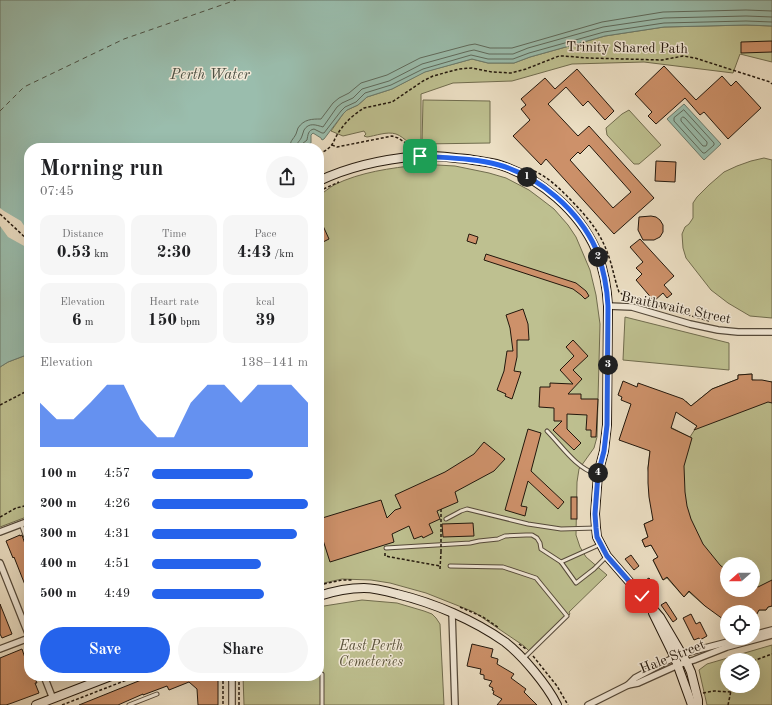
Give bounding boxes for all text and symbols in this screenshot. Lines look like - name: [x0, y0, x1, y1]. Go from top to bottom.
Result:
- street label: Trinity Shared Path: [566, 40, 688, 56]
- water label: Perth Water: [169, 68, 250, 83]
- pin: [403, 139, 437, 173]
- icon: arrive: [409, 145, 431, 167]
- button: share: [266, 156, 308, 198]
- text: Morning run: [40, 158, 163, 180]
- pin: 1: [517, 167, 537, 187]
- text: 1: [524, 171, 530, 182]
- text: 07:45: [40, 185, 74, 198]
- text: Distance: [62, 229, 103, 240]
- text: Time: [162, 229, 186, 240]
- text: Pace: [254, 229, 276, 240]
- text: 0.53: [57, 244, 91, 261]
- text: 2:30: [157, 244, 191, 261]
- text: 4:43: [237, 244, 271, 261]
- pin: 2: [588, 247, 608, 267]
- text: km: [91, 249, 109, 260]
- text: /km: [271, 249, 294, 260]
- text: 2: [595, 251, 601, 262]
- street label: Braithwaite Street: [620, 289, 732, 326]
- text: Elevation: [60, 297, 105, 308]
- text: Heart rate: [149, 297, 199, 308]
- text: kcal: [256, 297, 275, 308]
- text: 6: [72, 312, 82, 329]
- text: 150: [148, 312, 177, 329]
- text: 39: [255, 312, 275, 329]
- text: m: [82, 317, 94, 328]
- text: bpm: [177, 317, 200, 328]
- pin: 3: [598, 355, 618, 375]
- text: Elevation: [40, 356, 93, 369]
- text: 138–141 m: [241, 356, 308, 369]
- text: 3: [605, 359, 611, 370]
- pin: 4: [588, 463, 608, 483]
- text: 100 m: [40, 467, 77, 480]
- text: 4:57: [104, 467, 130, 480]
- text: 4: [595, 467, 601, 478]
- text: 200 m: [40, 497, 77, 510]
- text: 4:26: [104, 497, 130, 510]
- text: 300 m: [40, 527, 77, 540]
- text: 4:31: [104, 527, 130, 540]
- text: 400 m: [40, 557, 77, 570]
- text: 4:51: [104, 557, 130, 570]
- north arrow: [720, 557, 760, 597]
- map controls: [720, 557, 760, 693]
- pin: [625, 579, 659, 613]
- icon: check: [631, 585, 653, 607]
- text: 500 m: [40, 587, 77, 600]
- text: 4:49: [104, 587, 130, 600]
- button: locate: [720, 605, 760, 645]
- button: Save: [40, 627, 170, 673]
- button: Share: [178, 627, 308, 673]
- street label: Hale Street: [638, 637, 707, 676]
- park label: East Perth Cemeteries: [338, 639, 403, 669]
- button: layers: [720, 653, 760, 693]

